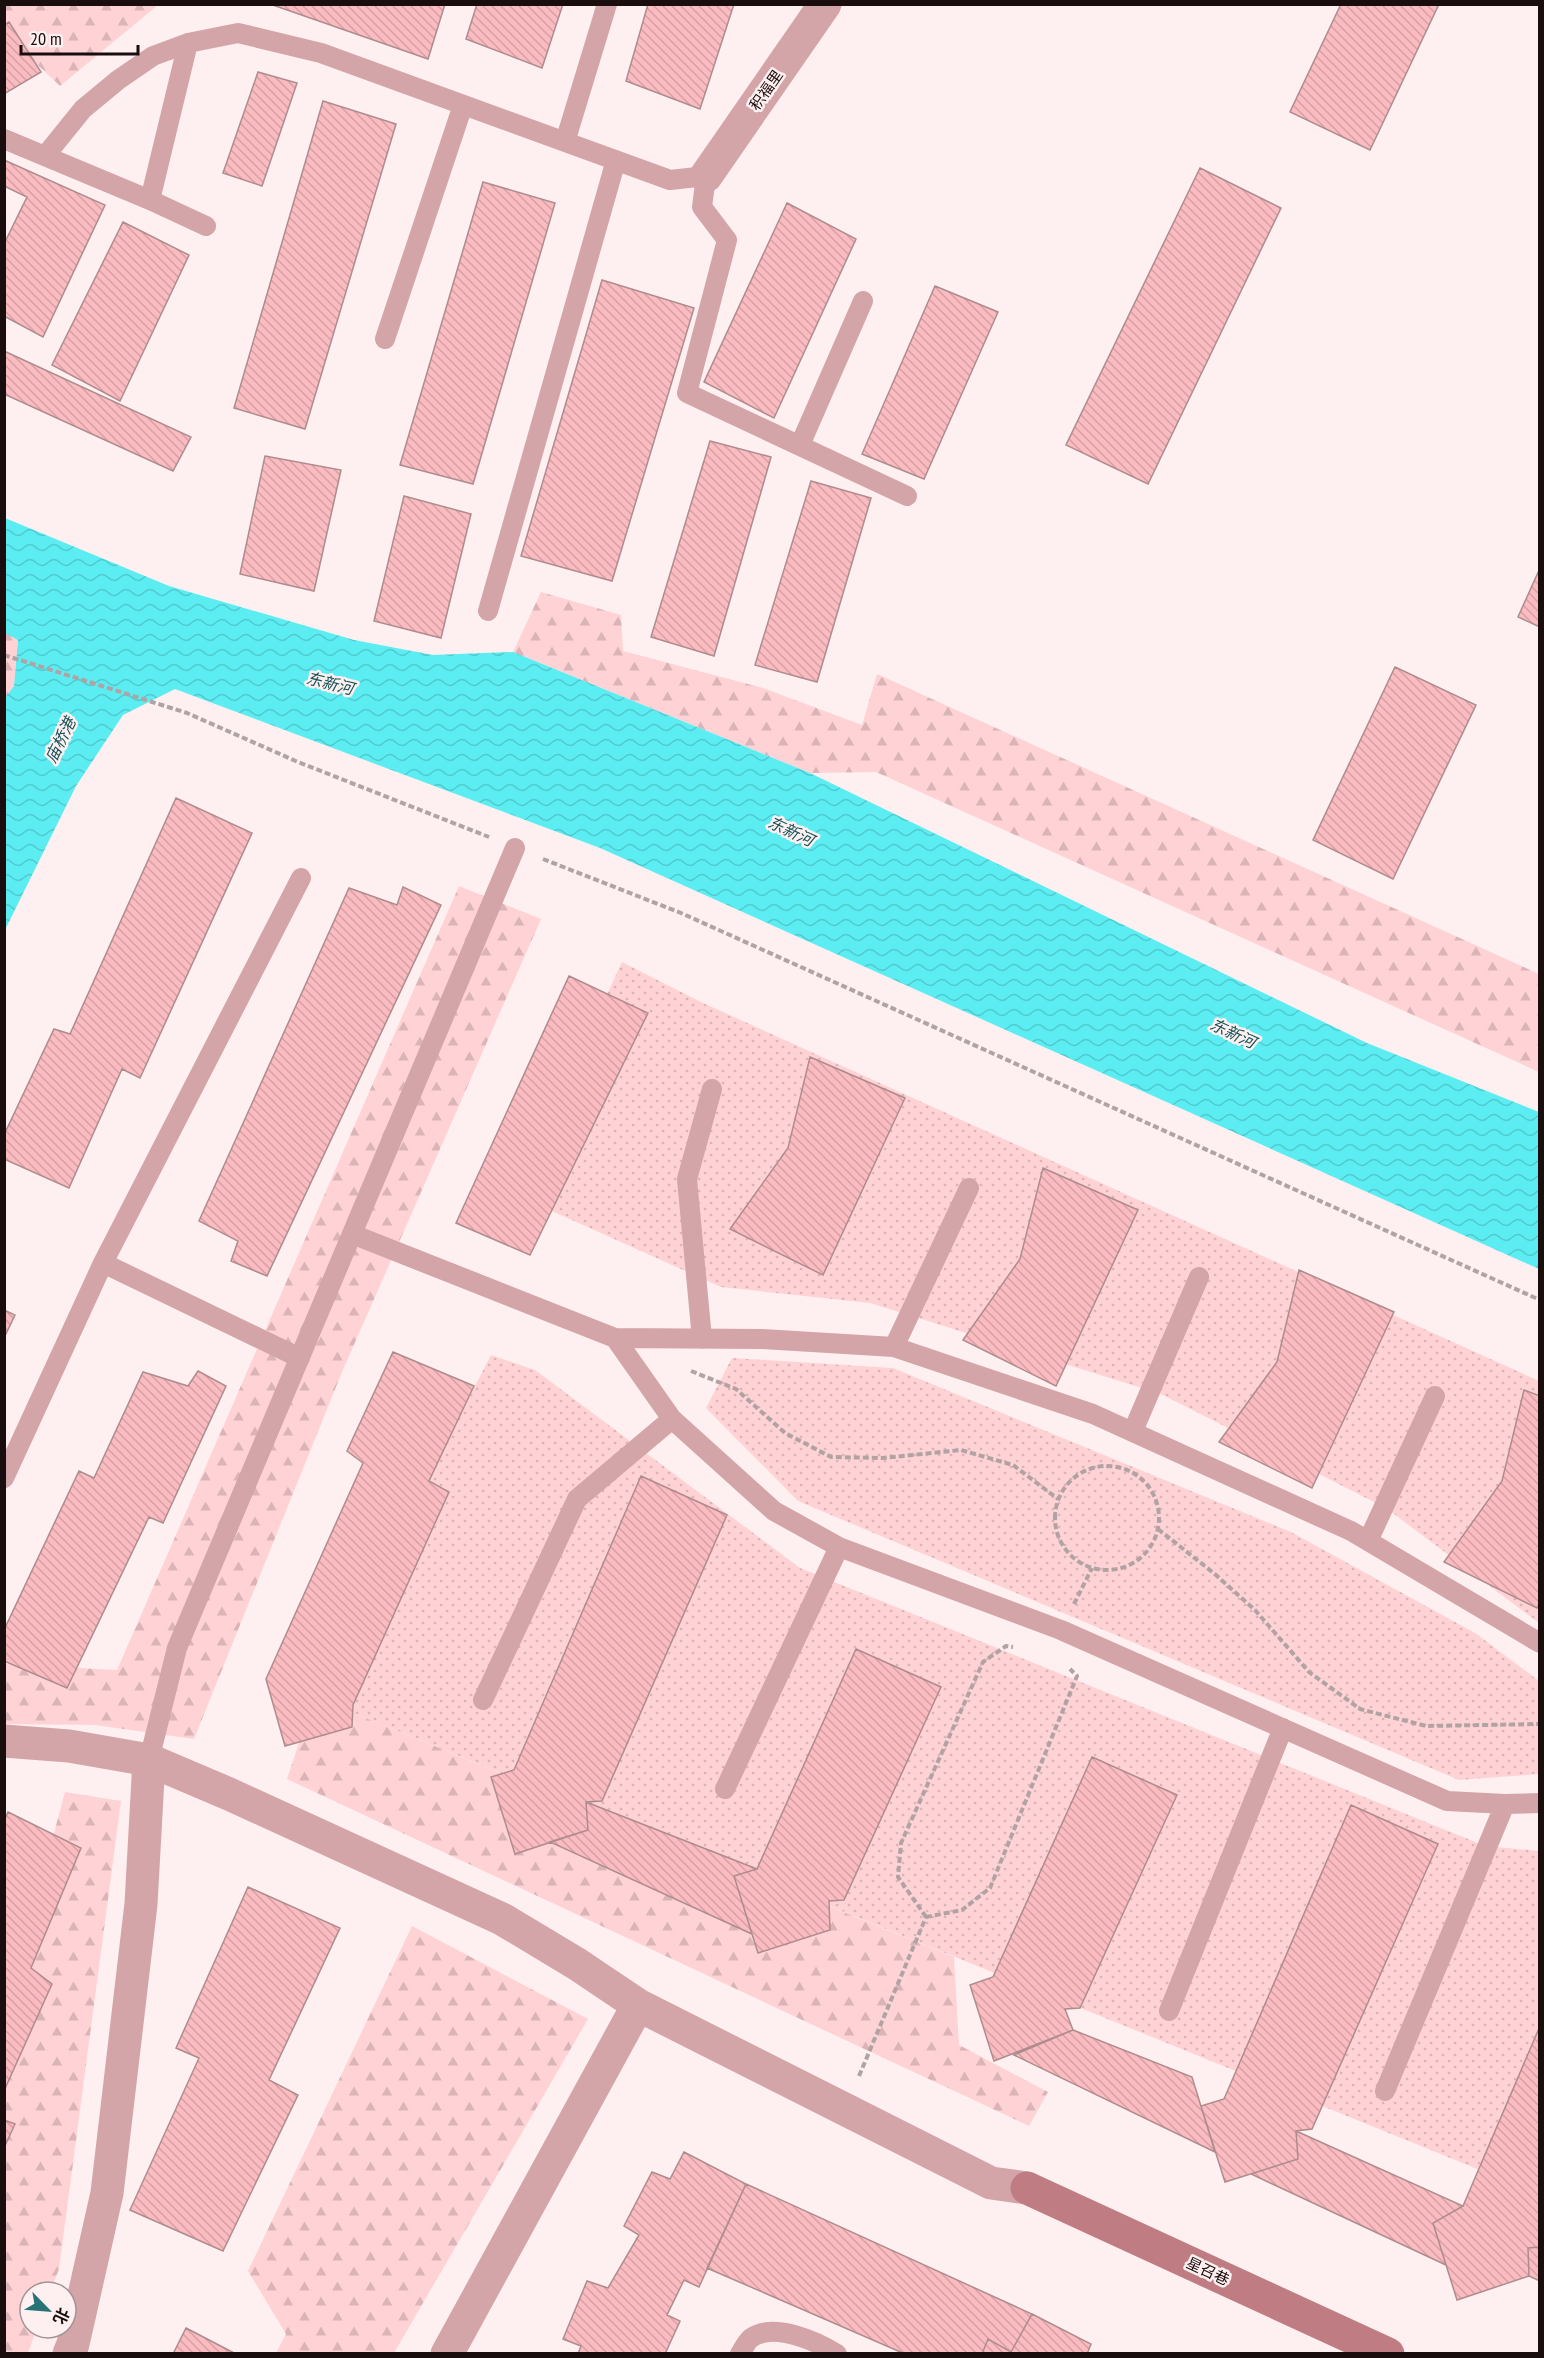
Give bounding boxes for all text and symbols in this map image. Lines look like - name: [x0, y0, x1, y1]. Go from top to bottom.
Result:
- scale bar: [21, 18, 138, 56]
- text: 20 m: [30, 27, 62, 50]
- street label: 积福里: [745, 66, 787, 114]
- water label: 东新河: [304, 667, 359, 699]
- water label: 庙桥港: [40, 712, 80, 766]
- water label: 东新河: [765, 812, 820, 851]
- water label: 东新河: [1207, 1014, 1262, 1053]
- street label: 星召巷: [1184, 2253, 1232, 2289]
- north arrow: [18, 2280, 78, 2340]
- text: 北: [49, 2305, 74, 2328]

